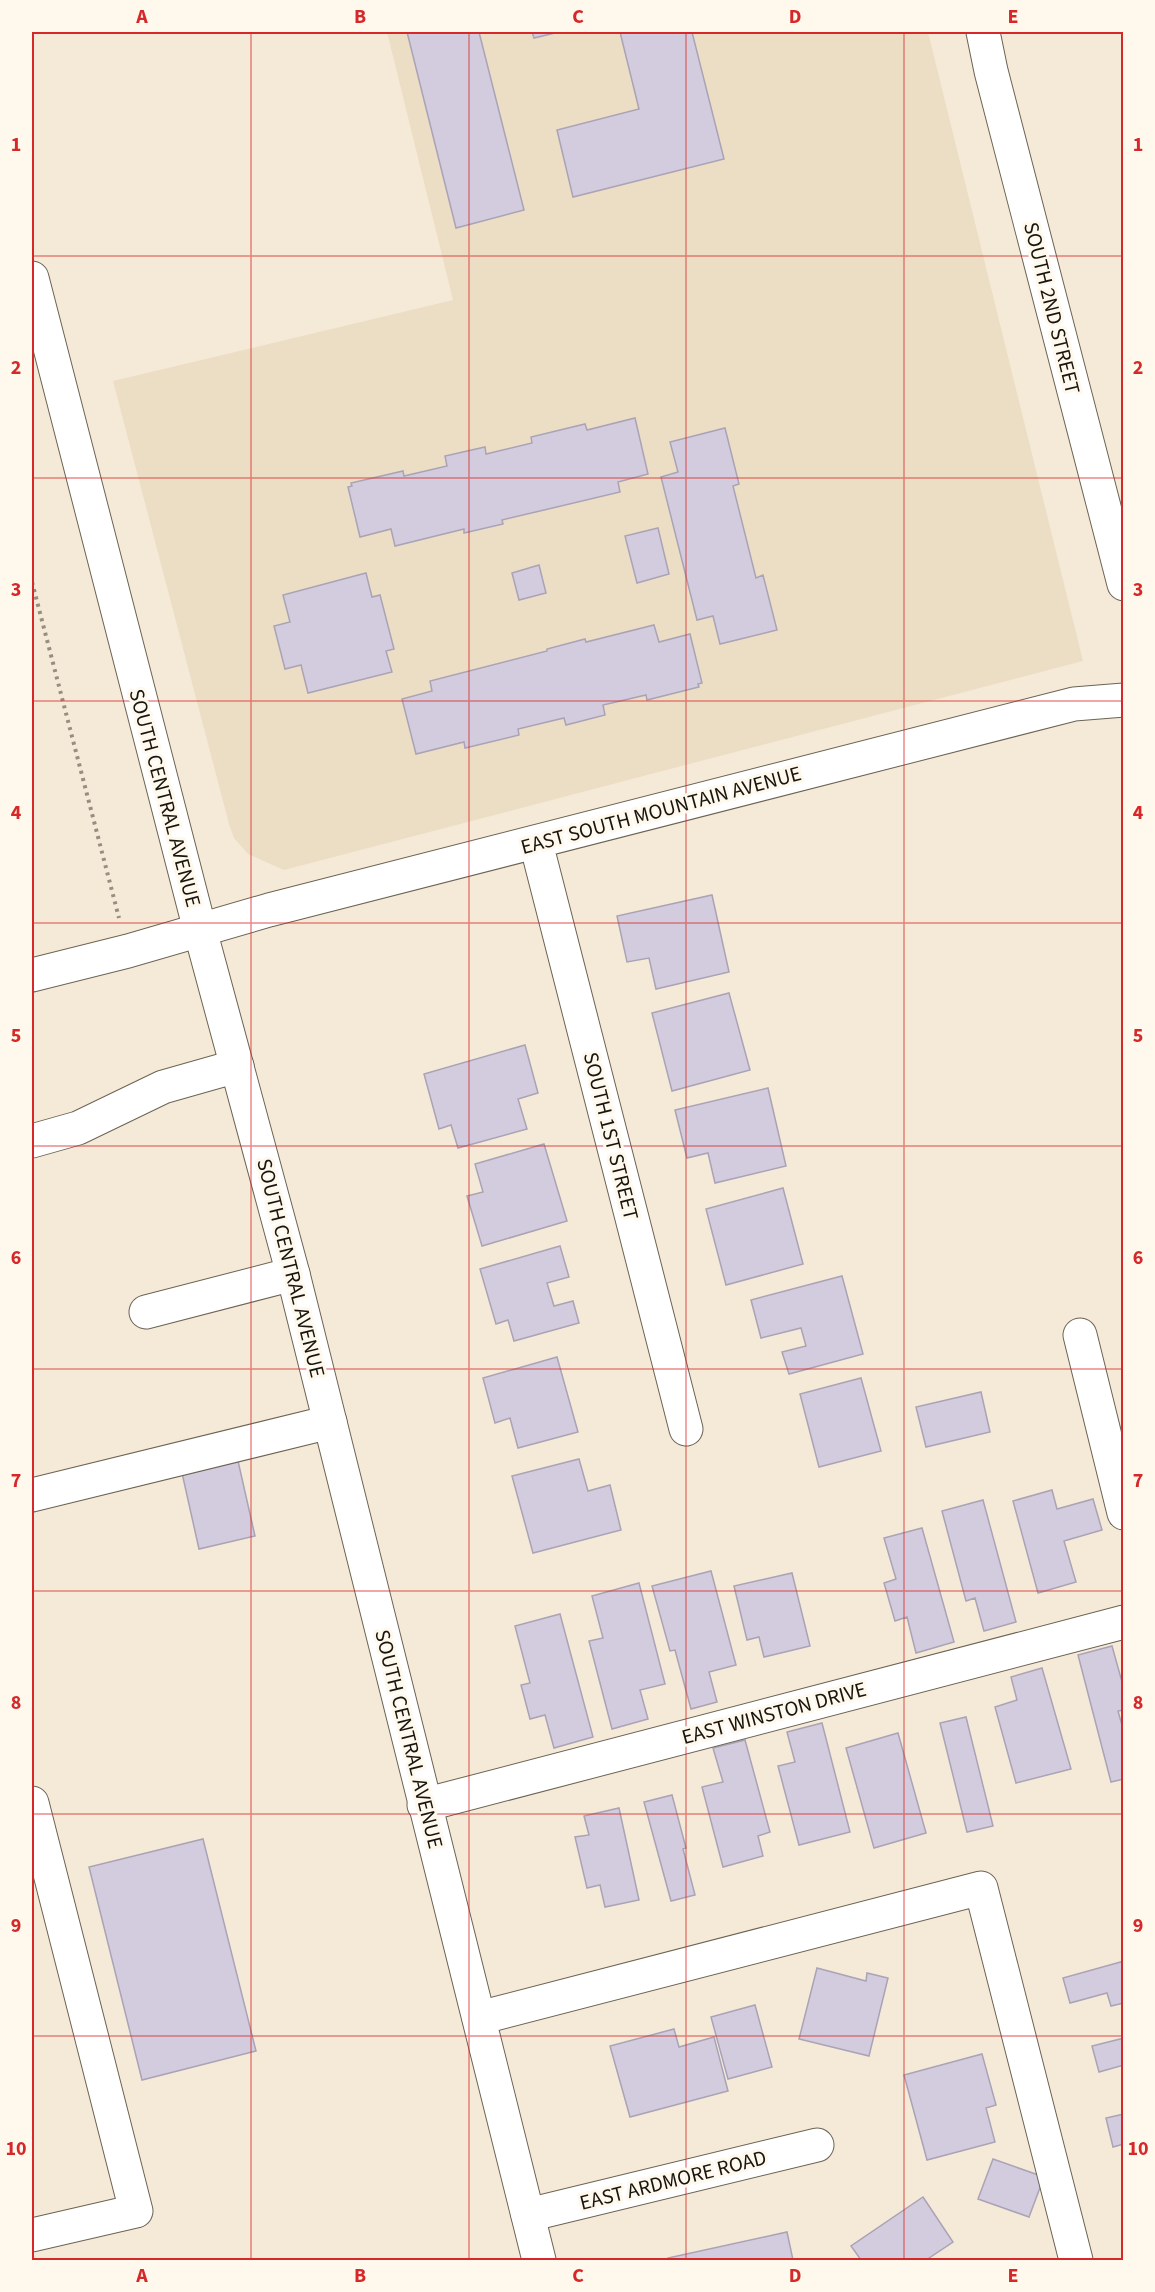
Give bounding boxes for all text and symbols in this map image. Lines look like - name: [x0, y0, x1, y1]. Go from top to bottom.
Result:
- text: A: [135, 3, 148, 31]
- text: B: [354, 3, 366, 31]
- text: C: [572, 3, 584, 31]
- text: D: [789, 3, 801, 31]
- text: E: [1008, 3, 1018, 31]
- text: 1: [11, 131, 21, 159]
- text: 1: [1133, 131, 1143, 159]
- street label: SOUTH 2ND STREET: [1016, 219, 1088, 397]
- text: 2: [11, 354, 21, 382]
- text: 2: [1133, 354, 1143, 382]
- text: 3: [11, 576, 21, 604]
- text: 3: [1133, 576, 1143, 604]
- street label: SOUTH CENTRAL AVENUE: [121, 686, 209, 910]
- street label: EAST SOUTH MOUNTAIN AVENUE: [517, 758, 805, 862]
- text: 4: [11, 799, 22, 827]
- text: 4: [1133, 799, 1144, 827]
- text: 5: [11, 1022, 21, 1050]
- text: 5: [1133, 1022, 1143, 1050]
- street label: SOUTH 1ST STREET: [576, 1049, 646, 1223]
- street label: SOUTH CENTRAL AVENUE: [249, 1155, 333, 1381]
- text: 6: [11, 1244, 21, 1272]
- text: 6: [1133, 1244, 1143, 1272]
- text: 7: [11, 1467, 21, 1495]
- text: 7: [1133, 1467, 1143, 1495]
- street label: SOUTH CENTRAL AVENUE: [367, 1626, 451, 1852]
- street label: EAST WINSTON DRIVE: [678, 1674, 870, 1752]
- text: 8: [11, 1689, 21, 1717]
- text: 8: [1133, 1689, 1143, 1717]
- text: 9: [11, 1912, 21, 1940]
- text: 9: [1133, 1912, 1143, 1940]
- text: 10: [5, 2135, 27, 2163]
- text: 10: [1127, 2135, 1149, 2163]
- street label: EAST ARDMORE ROAD: [577, 2142, 769, 2218]
- text: A: [135, 2262, 148, 2290]
- text: B: [354, 2262, 366, 2290]
- text: C: [572, 2262, 584, 2290]
- text: D: [789, 2262, 801, 2290]
- text: E: [1008, 2262, 1018, 2290]

